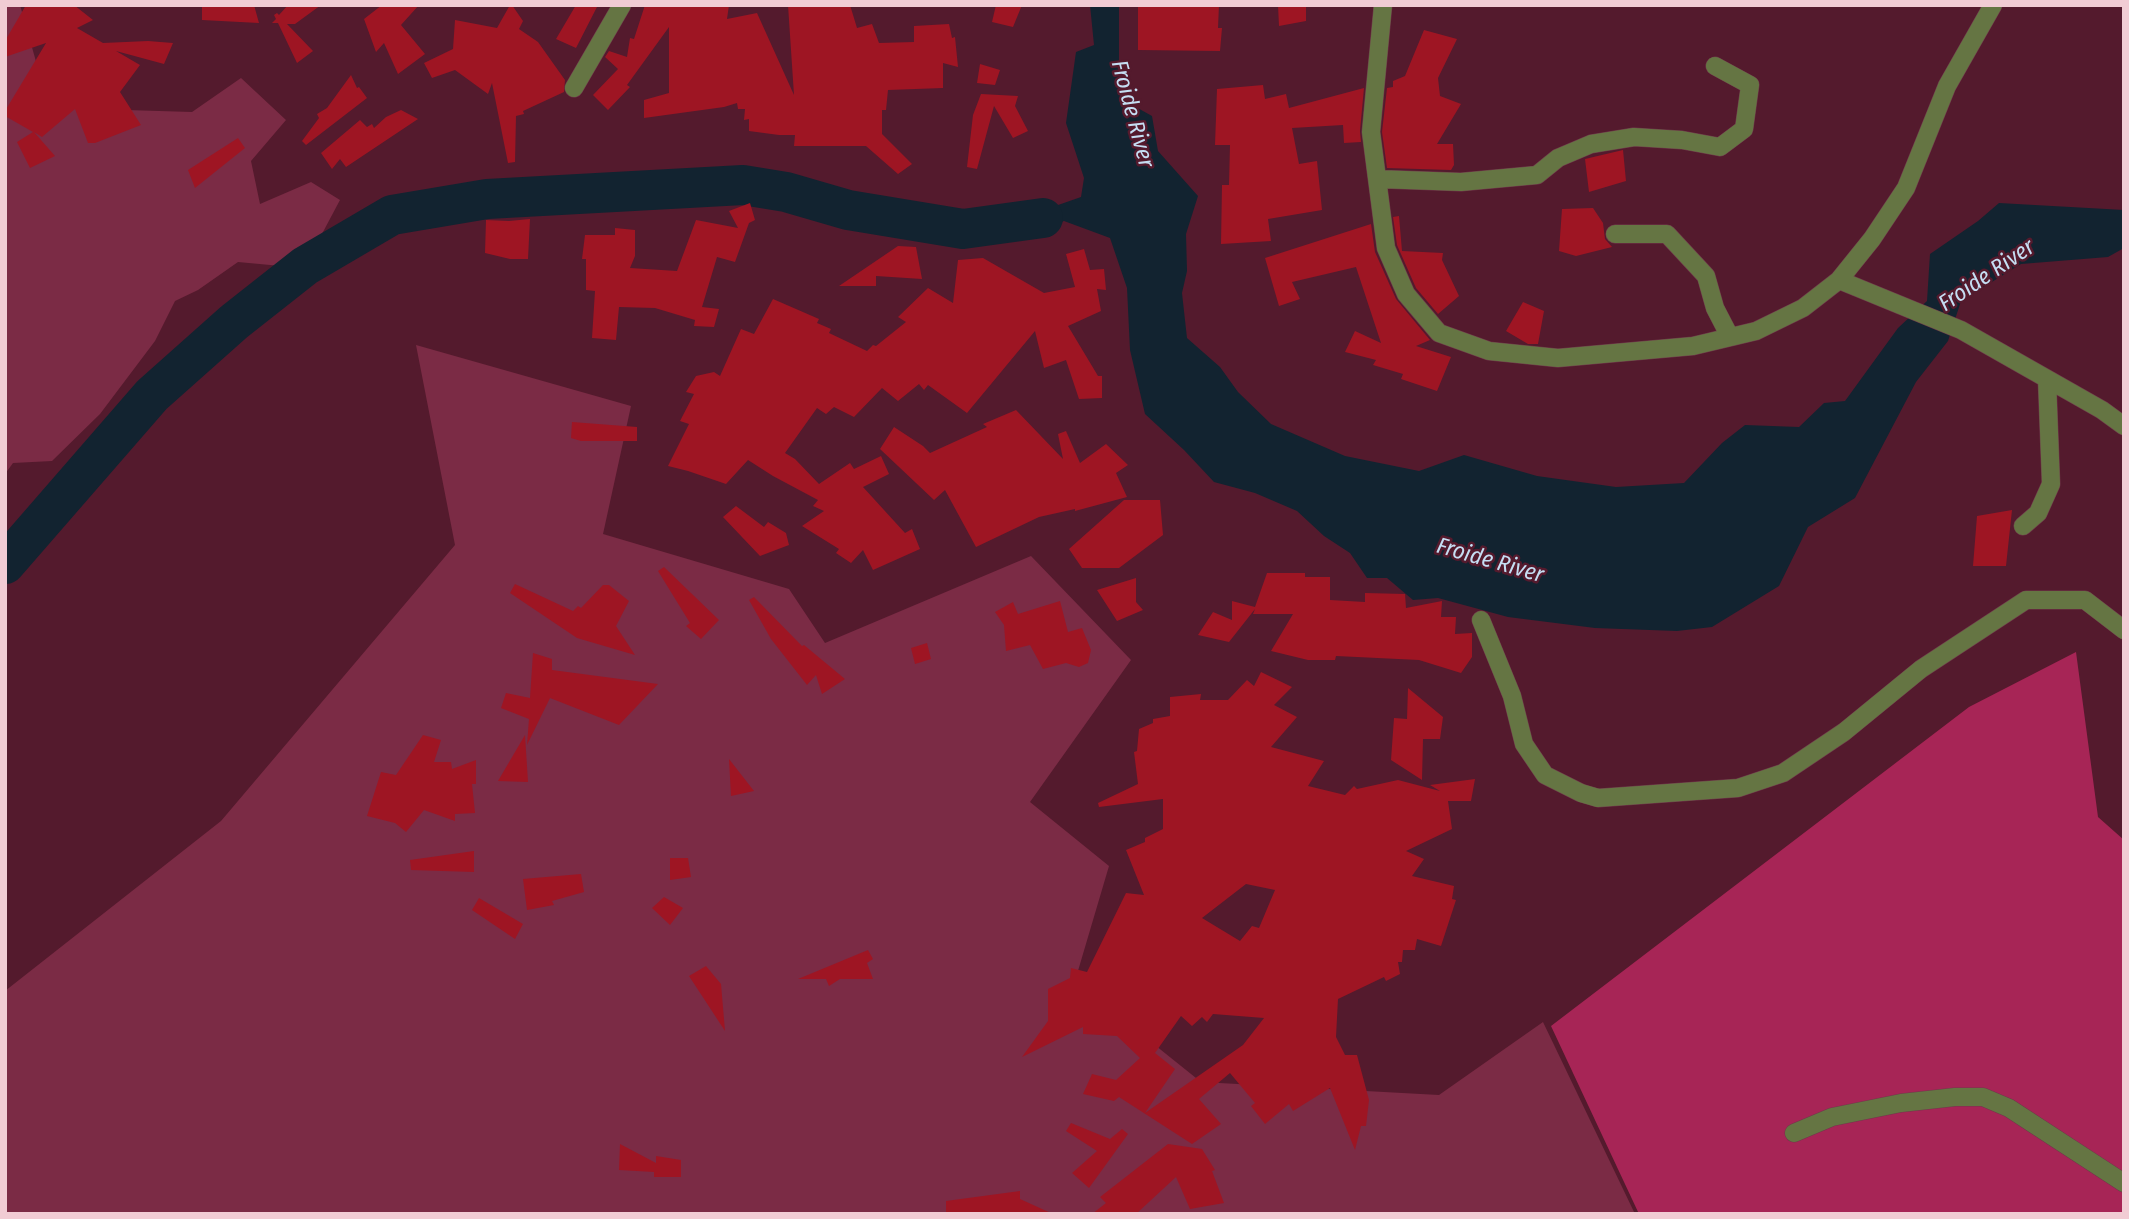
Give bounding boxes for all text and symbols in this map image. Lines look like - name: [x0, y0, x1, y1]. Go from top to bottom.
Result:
- water label: Froide River: [1104, 57, 1160, 171]
- water label: Froide River: [1934, 234, 2040, 318]
- water label: Froide River: [1433, 533, 1547, 589]

